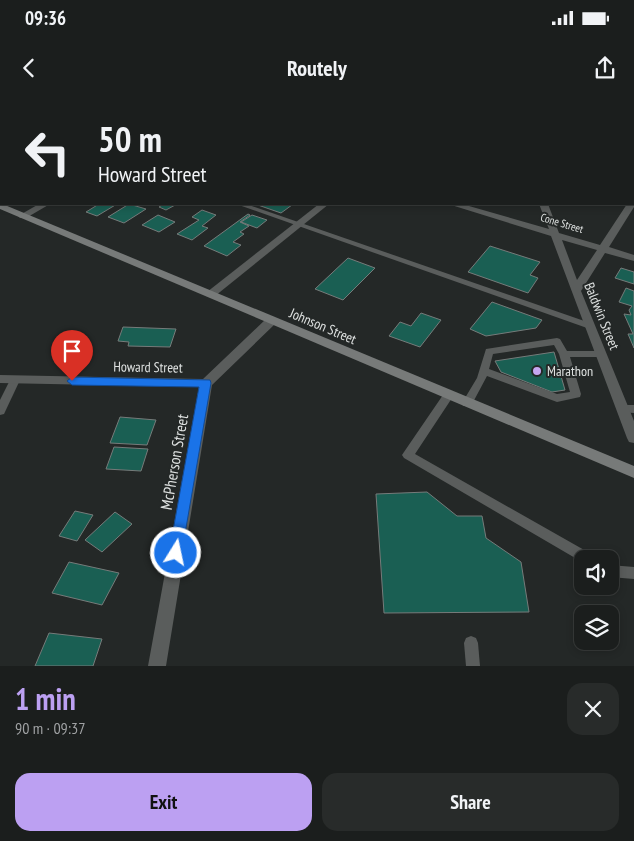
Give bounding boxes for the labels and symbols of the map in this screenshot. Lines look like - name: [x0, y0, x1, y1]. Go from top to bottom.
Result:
- street label: Cone Street: [539, 210, 585, 236]
- street label: Baldwin Street: [580, 280, 624, 352]
- street label: Johnson Street: [286, 304, 359, 348]
- pin: [51, 330, 93, 381]
- street label: Howard Street: [113, 357, 183, 377]
- place label: Marathon: [547, 362, 593, 380]
- marker: Marathon: [531, 365, 543, 377]
- street label: McPherson Street: [156, 412, 192, 511]
- position arrow: [149, 526, 201, 578]

